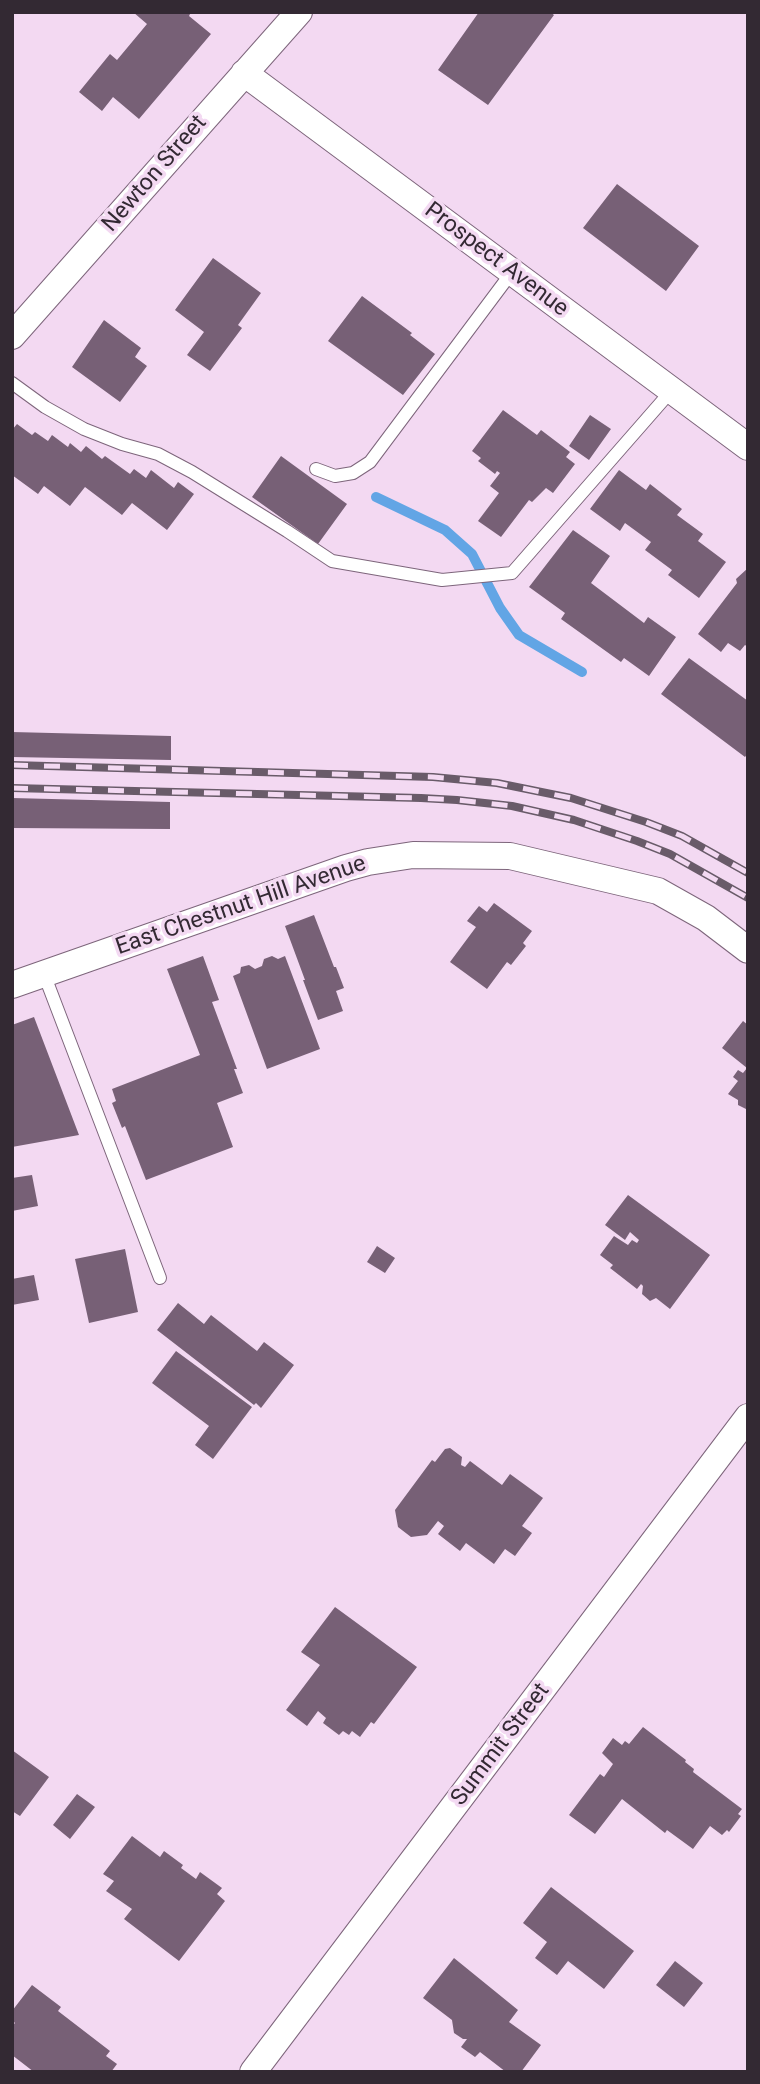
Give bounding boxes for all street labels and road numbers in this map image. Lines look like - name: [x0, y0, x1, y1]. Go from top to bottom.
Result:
- street label: Newton Street: [97, 110, 213, 238]
- street label: Prospect Avenue: [419, 197, 573, 323]
- street label: East Chestnut Hill Avenue: [112, 850, 370, 962]
- street label: Summit Street: [446, 1678, 556, 1812]

